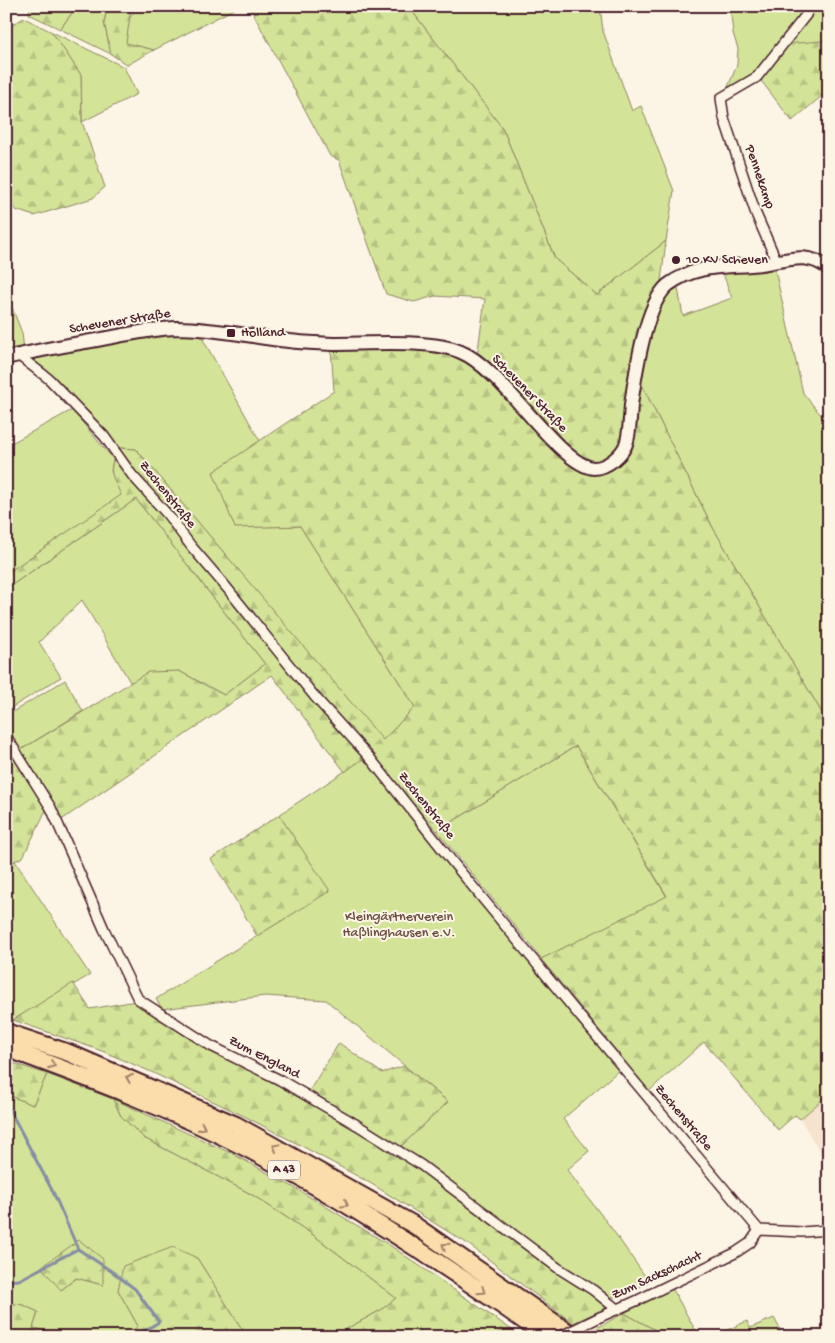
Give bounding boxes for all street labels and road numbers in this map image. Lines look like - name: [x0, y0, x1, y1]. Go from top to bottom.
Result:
- street label: Pennekamp: [740, 142, 778, 211]
- street label: Schevener Straße: [68, 305, 173, 338]
- street label: Schevener Straße: [487, 351, 571, 437]
- street label: Zechenstraße: [135, 458, 200, 533]
- street label: Zechenstraße: [394, 769, 459, 844]
- street label: Zum England: [225, 1033, 304, 1084]
- street label: Zechenstraße: [650, 1081, 716, 1155]
- road number: A 43: [268, 1160, 300, 1180]
- street label: Zum Sackschacht: [609, 1247, 706, 1304]

